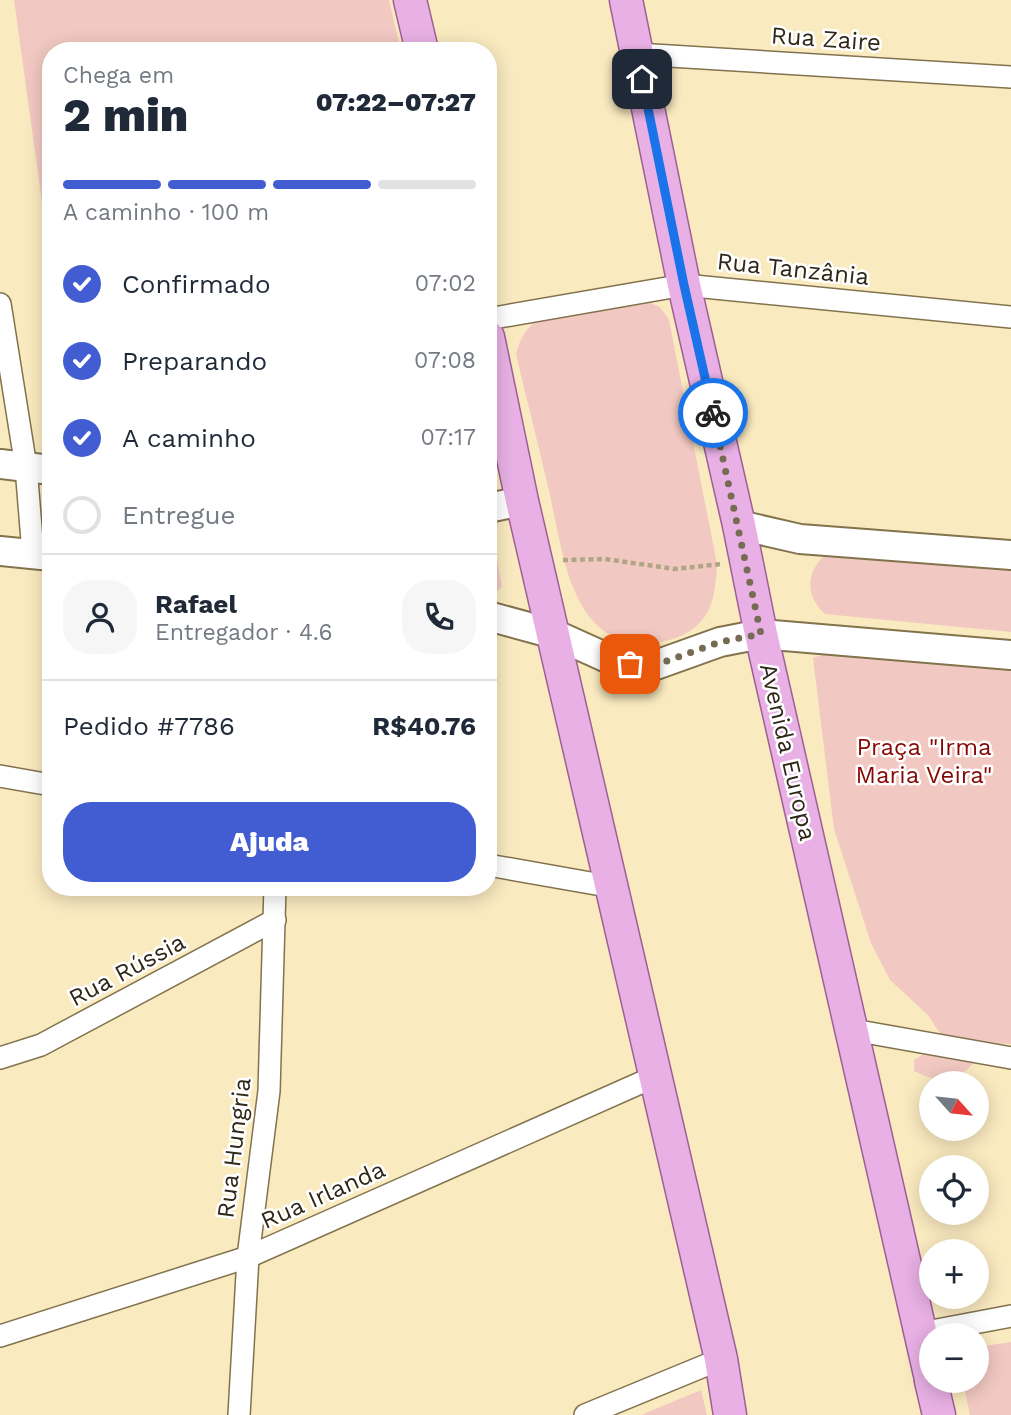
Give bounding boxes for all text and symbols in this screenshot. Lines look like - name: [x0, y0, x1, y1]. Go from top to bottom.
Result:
- street label: Rua Zaire: [770, 21, 882, 57]
- pin: [612, 49, 672, 109]
- icon: home: [623, 60, 661, 98]
- text: Chega em: [63, 62, 174, 89]
- text: 07:22–07:27: [316, 87, 476, 117]
- text: 2 min: [63, 88, 188, 142]
- text: A caminho · 100 m: [63, 199, 269, 226]
- street label: Rua Tanzânia: [716, 247, 870, 291]
- icon: check: [63, 265, 101, 303]
- text: Confirmado: [122, 269, 271, 299]
- text: 07:02: [415, 270, 476, 297]
- icon: check: [63, 342, 101, 380]
- text: Preparando: [122, 346, 267, 376]
- text: 07:08: [414, 347, 476, 374]
- courier: [678, 378, 748, 448]
- icon: bike: [694, 394, 732, 432]
- icon: check: [63, 419, 101, 457]
- text: A caminho: [122, 423, 256, 453]
- text: 07:17: [421, 424, 476, 451]
- text: Entregue: [122, 500, 235, 530]
- button: person: [63, 580, 137, 654]
- button: phone: [402, 580, 476, 654]
- text: Rafael: [155, 589, 237, 619]
- text: Entregador · 4.6: [155, 619, 332, 646]
- pin: [600, 634, 660, 694]
- icon: bag: [611, 645, 649, 683]
- street label: Avenida Europa: [754, 661, 822, 843]
- text: Pedido #7786: [63, 711, 235, 741]
- text: R$40.76: [372, 711, 476, 741]
- park label: Praça "Irma Maria Veira": [856, 733, 992, 789]
- button: Ajuda: [63, 802, 476, 882]
- street label: Rua Rússia: [64, 928, 190, 1012]
- north arrow: [919, 1071, 989, 1141]
- map controls: [919, 1071, 989, 1393]
- street label: Rua Hungria: [211, 1076, 257, 1220]
- street label: Rua Irlanda: [257, 1155, 389, 1235]
- button: locate: [919, 1155, 989, 1225]
- button: +: [919, 1239, 989, 1309]
- button: −: [919, 1323, 989, 1393]

